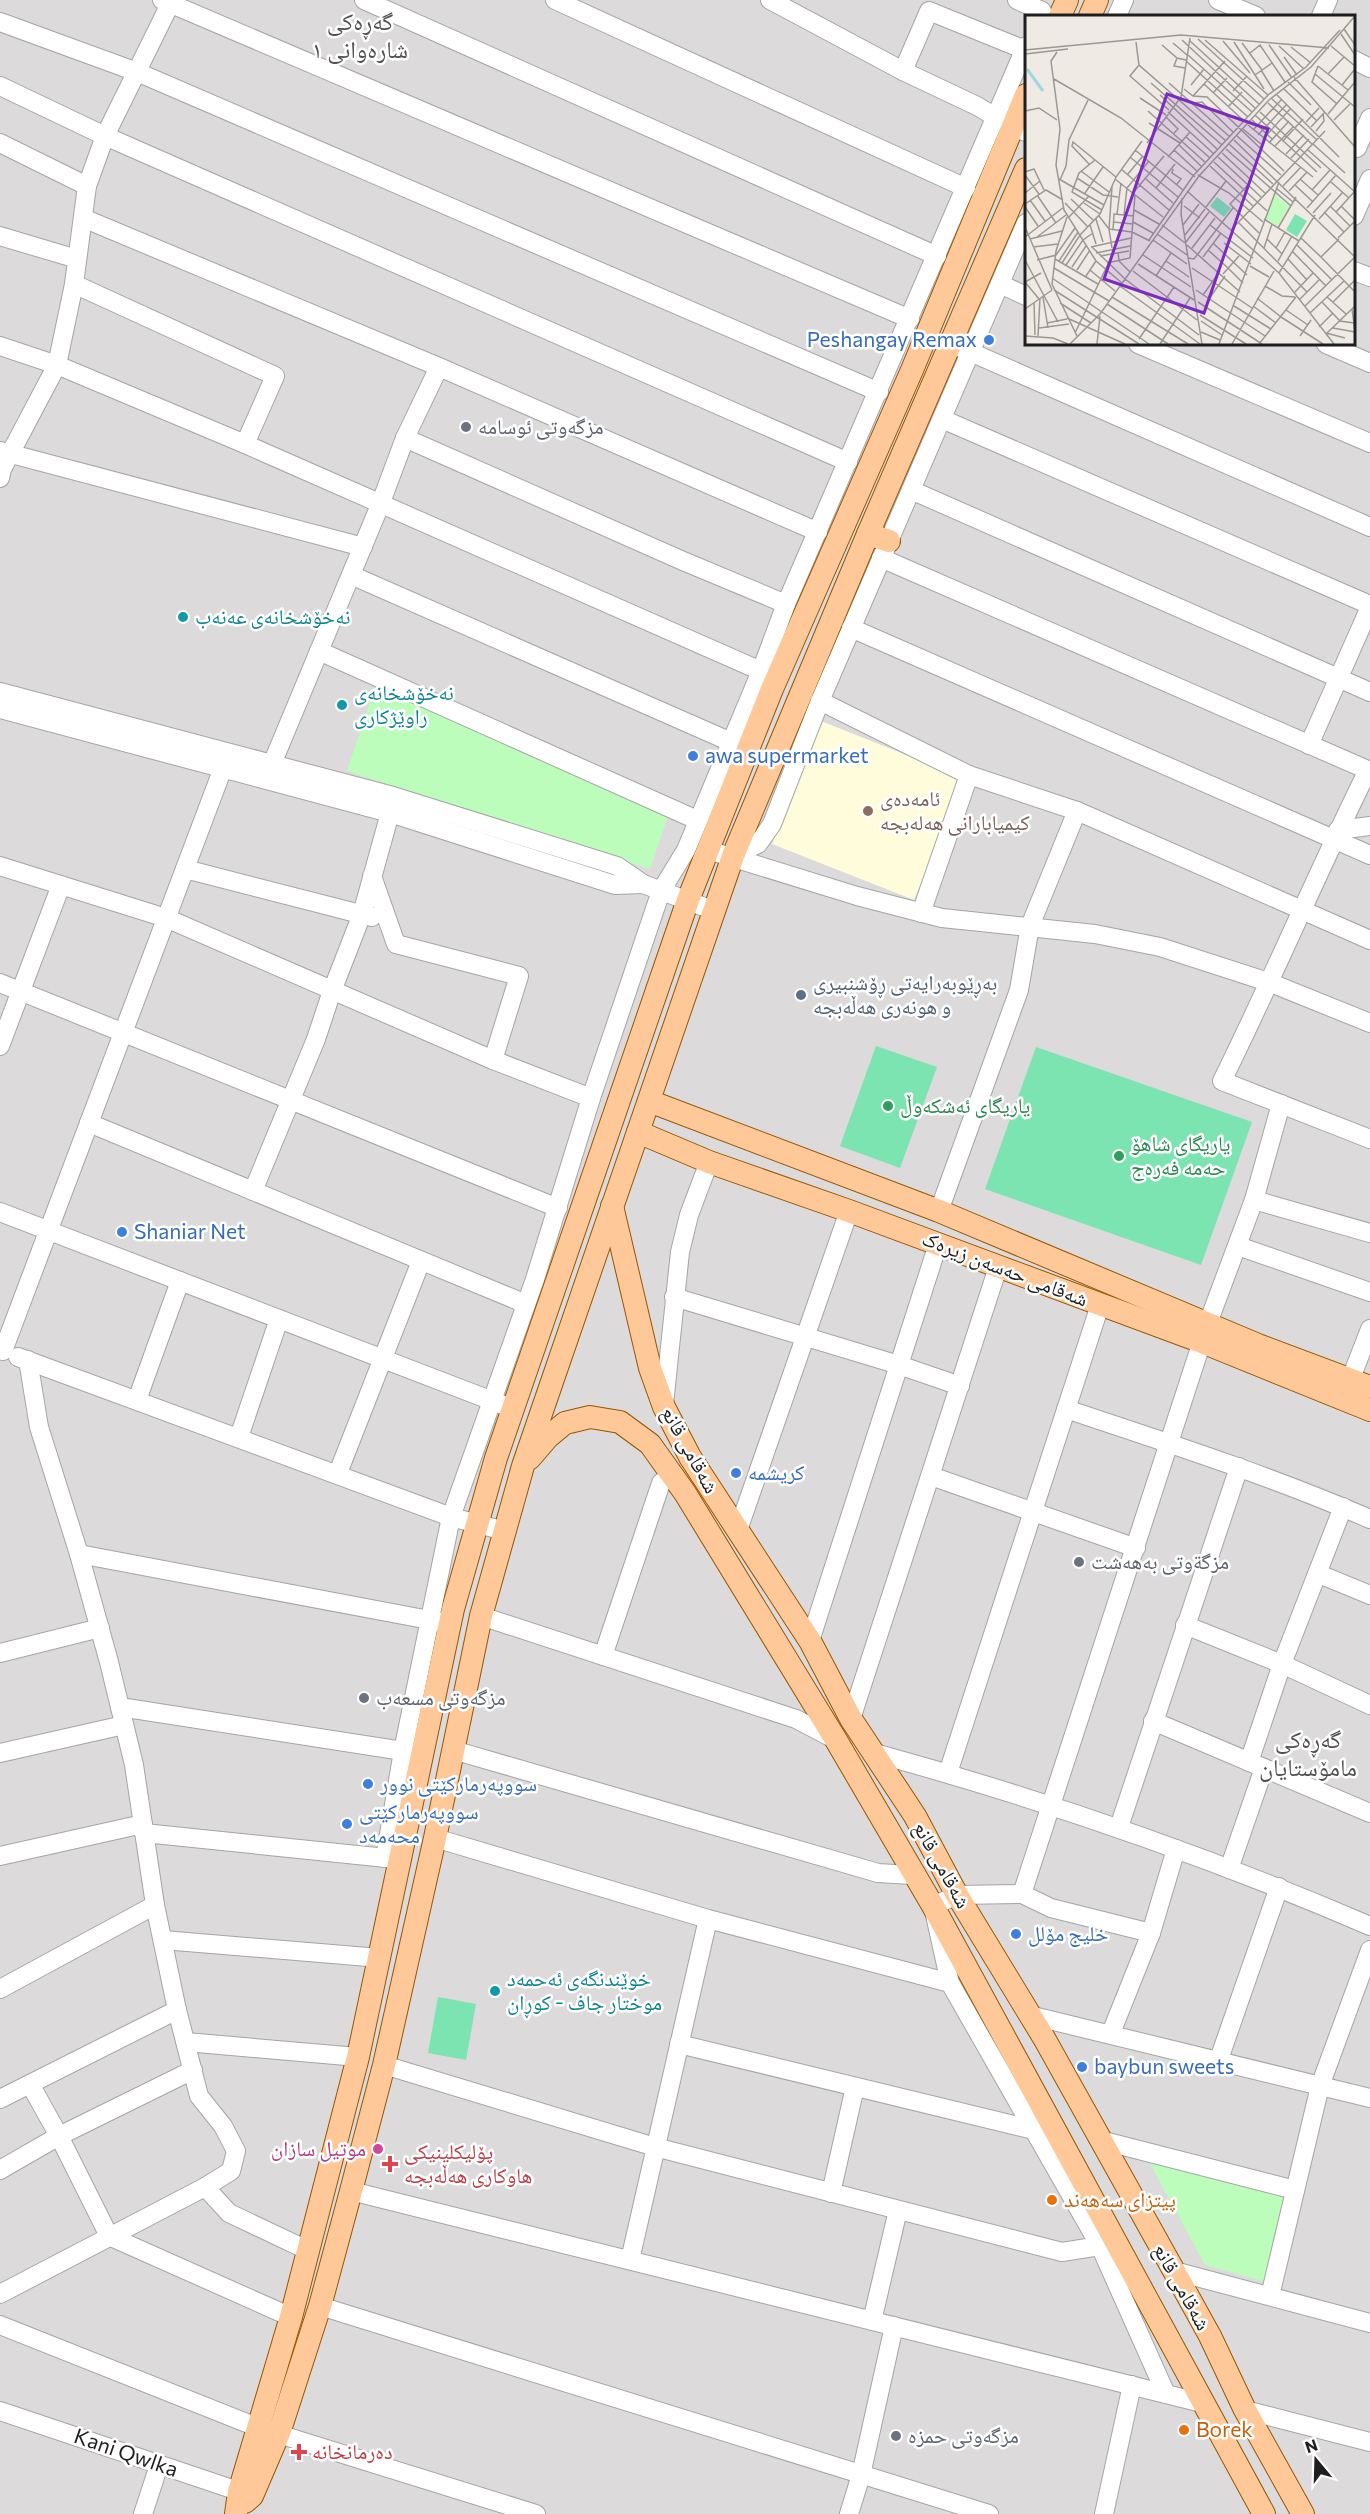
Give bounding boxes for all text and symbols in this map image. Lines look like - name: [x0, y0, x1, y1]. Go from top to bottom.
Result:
- district label: گەڕەکی شارەوانی ١: [312, 6, 408, 64]
- inset map: [1025, 15, 1355, 345]
- place label: Peshangay Remax: [807, 326, 977, 351]
- marker: Peshangay Remax: [982, 333, 996, 347]
- place label: مزگەوتی ئوسامە: [478, 413, 604, 440]
- marker: مزگەوتی ئوسامە: [459, 420, 473, 434]
- place label: نەخۆشخانەی عەنەب: [195, 603, 350, 629]
- marker: نەخۆشخانەی عەنەب: [176, 610, 190, 624]
- place label: نەخۆشخانەی راوێژکاری: [354, 679, 454, 729]
- marker: نەخۆشخانەی راوێژکاری: [335, 698, 349, 712]
- place label: awa supermarket: [705, 742, 869, 767]
- marker: awa supermarket: [686, 749, 700, 763]
- place label: ئامەدەی کیمیابارانی هەلەبجە: [880, 785, 1030, 836]
- marker: ئامەدەی کیمیابارانی هەلەبجە: [861, 804, 875, 818]
- place label: بەڕێوبەرایەتی ڕۆشنبیری و هونەری هەڵەبجە: [813, 969, 997, 1019]
- marker: بەڕێوبەرایەتی ڕۆشنبیری و هونەری هەڵەبجە: [794, 988, 808, 1002]
- place label: یاریگای ئەشکەوڵ: [900, 1092, 1030, 1118]
- marker: یاریگای ئەشکەوڵ: [881, 1099, 895, 1113]
- place label: یاریگای شاهۆ حەمە فەرەج: [1131, 1130, 1230, 1181]
- marker: یاریگای شاهۆ حەمە فەرەج: [1112, 1149, 1126, 1163]
- place label: Shaniar Net: [134, 1218, 246, 1243]
- street label: شەقامی حەسەن زیرەک: [918, 1224, 1092, 1313]
- marker: Shaniar Net: [115, 1225, 129, 1239]
- street label: شەقامی قانع: [656, 1401, 725, 1498]
- place label: کریشمە: [748, 1459, 805, 1484]
- marker: کریشمە: [729, 1466, 743, 1480]
- place label: مزگةوتى بەھەشت: [1091, 1548, 1229, 1575]
- marker: مزگةوتى بەھەشت: [1072, 1555, 1086, 1569]
- place label: مزگەوتی مسعەب: [376, 1684, 506, 1711]
- marker: مزگەوتی مسعەب: [357, 1691, 371, 1705]
- district label: گەڕەکی مامۆستایان: [1259, 1724, 1357, 1782]
- place label: سووپەرمارکێتی نوور: [379, 1770, 537, 1797]
- marker: سووپەرمارکێتی نوور: [361, 1777, 375, 1791]
- place label: سووپەرمارکێتی محەمەد: [359, 1798, 479, 1847]
- street label: شەقامی قانع: [908, 1816, 977, 1913]
- marker: سووپەرمارکێتی محەمەد: [340, 1817, 354, 1831]
- place label: خلیج مۆلل: [1028, 1920, 1108, 1947]
- marker: خلیج مۆلل: [1009, 1927, 1023, 1941]
- place label: خوێندنگەی ئەحمەد موختار جاف - کوڕان: [507, 1965, 662, 2019]
- marker: خوێندنگەی ئەحمەد موختار جاف - کوڕان: [488, 1984, 502, 1998]
- place label: baybun sweets: [1094, 2053, 1234, 2078]
- marker: baybun sweets: [1075, 2060, 1089, 2074]
- place label: موتيل سازان: [271, 2135, 366, 2162]
- place label: پۆلیکلینیکی هاوکاری هەڵەبجە: [404, 2138, 532, 2188]
- marker: موتيل سازان: [371, 2142, 385, 2156]
- marker: پۆلیکلینیکی هاوکاری هەڵەبجە: [381, 2155, 399, 2173]
- place label: پیتزای سەهەند: [1064, 2186, 1176, 2212]
- marker: پیتزای سەهەند: [1045, 2193, 1059, 2207]
- street label: شەقامی قانع: [1148, 2238, 1217, 2335]
- place label: Borek: [1196, 2416, 1253, 2441]
- street label: Kani Qwlka: [71, 2422, 182, 2481]
- place label: مزگەوتی حمزە: [908, 2422, 1019, 2449]
- marker: Borek: [1177, 2423, 1191, 2437]
- marker: مزگەوتی حمزە: [889, 2429, 903, 2443]
- north arrow: [1286, 2430, 1346, 2490]
- text: N: [1302, 2434, 1320, 2456]
- place label: دەرمانخانە: [312, 2438, 393, 2463]
- marker: دەرمانخانە: [290, 2443, 308, 2461]

